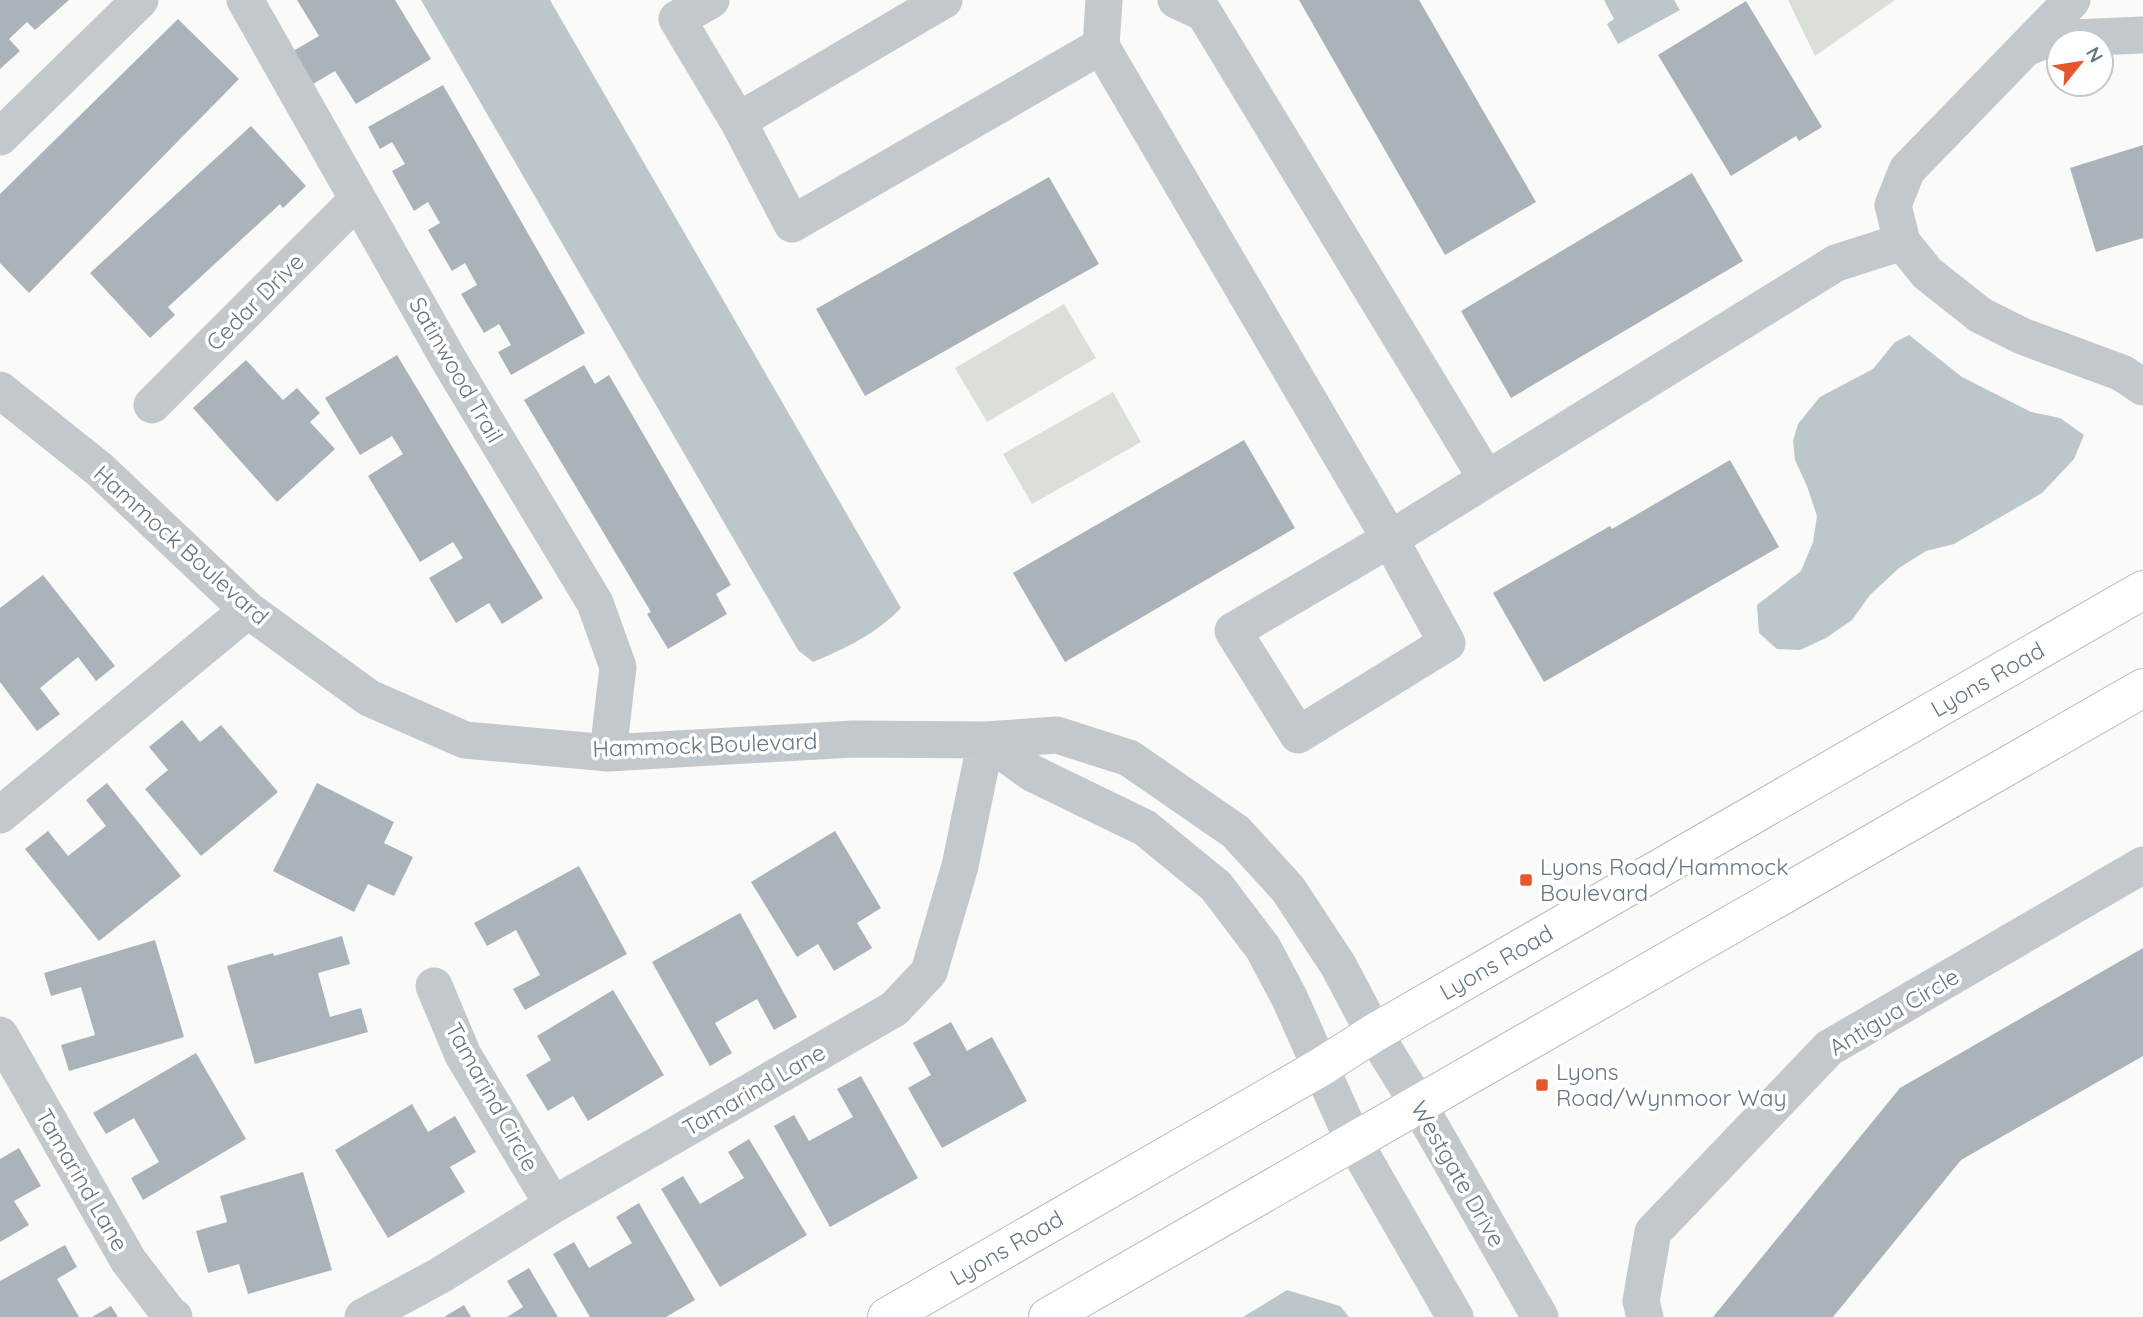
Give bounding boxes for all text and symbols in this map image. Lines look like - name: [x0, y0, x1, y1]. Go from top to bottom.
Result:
- north arrow: [2045, 28, 2115, 98]
- text: N: [2081, 42, 2109, 67]
- street label: Cedar Drive: [200, 247, 310, 357]
- street label: Satinwood Trail: [403, 292, 510, 448]
- street label: Hammock Boulevard: [88, 459, 275, 631]
- street label: Lyons Road: [1926, 635, 2049, 723]
- street label: Hammock Boulevard: [592, 726, 818, 763]
- place label: Lyons Road/Hammock Boulevard: [1540, 852, 1789, 907]
- marker: Lyons Road/Hammock Boulevard: [1518, 872, 1534, 888]
- street label: Lyons Road: [1434, 918, 1558, 1006]
- street label: Antigua Circle: [1823, 961, 1964, 1062]
- street label: Tamarind Circle: [440, 1017, 545, 1176]
- street label: Tamarind Lane: [677, 1037, 830, 1142]
- place label: Lyons Road/Wynmoor Way: [1556, 1057, 1787, 1112]
- marker: Lyons Road/Wynmoor Way: [1534, 1077, 1550, 1093]
- street label: Westgate Drive: [1405, 1096, 1512, 1252]
- street label: Tamarind Lane: [30, 1103, 135, 1256]
- street label: Lyons Road: [944, 1204, 1068, 1292]

